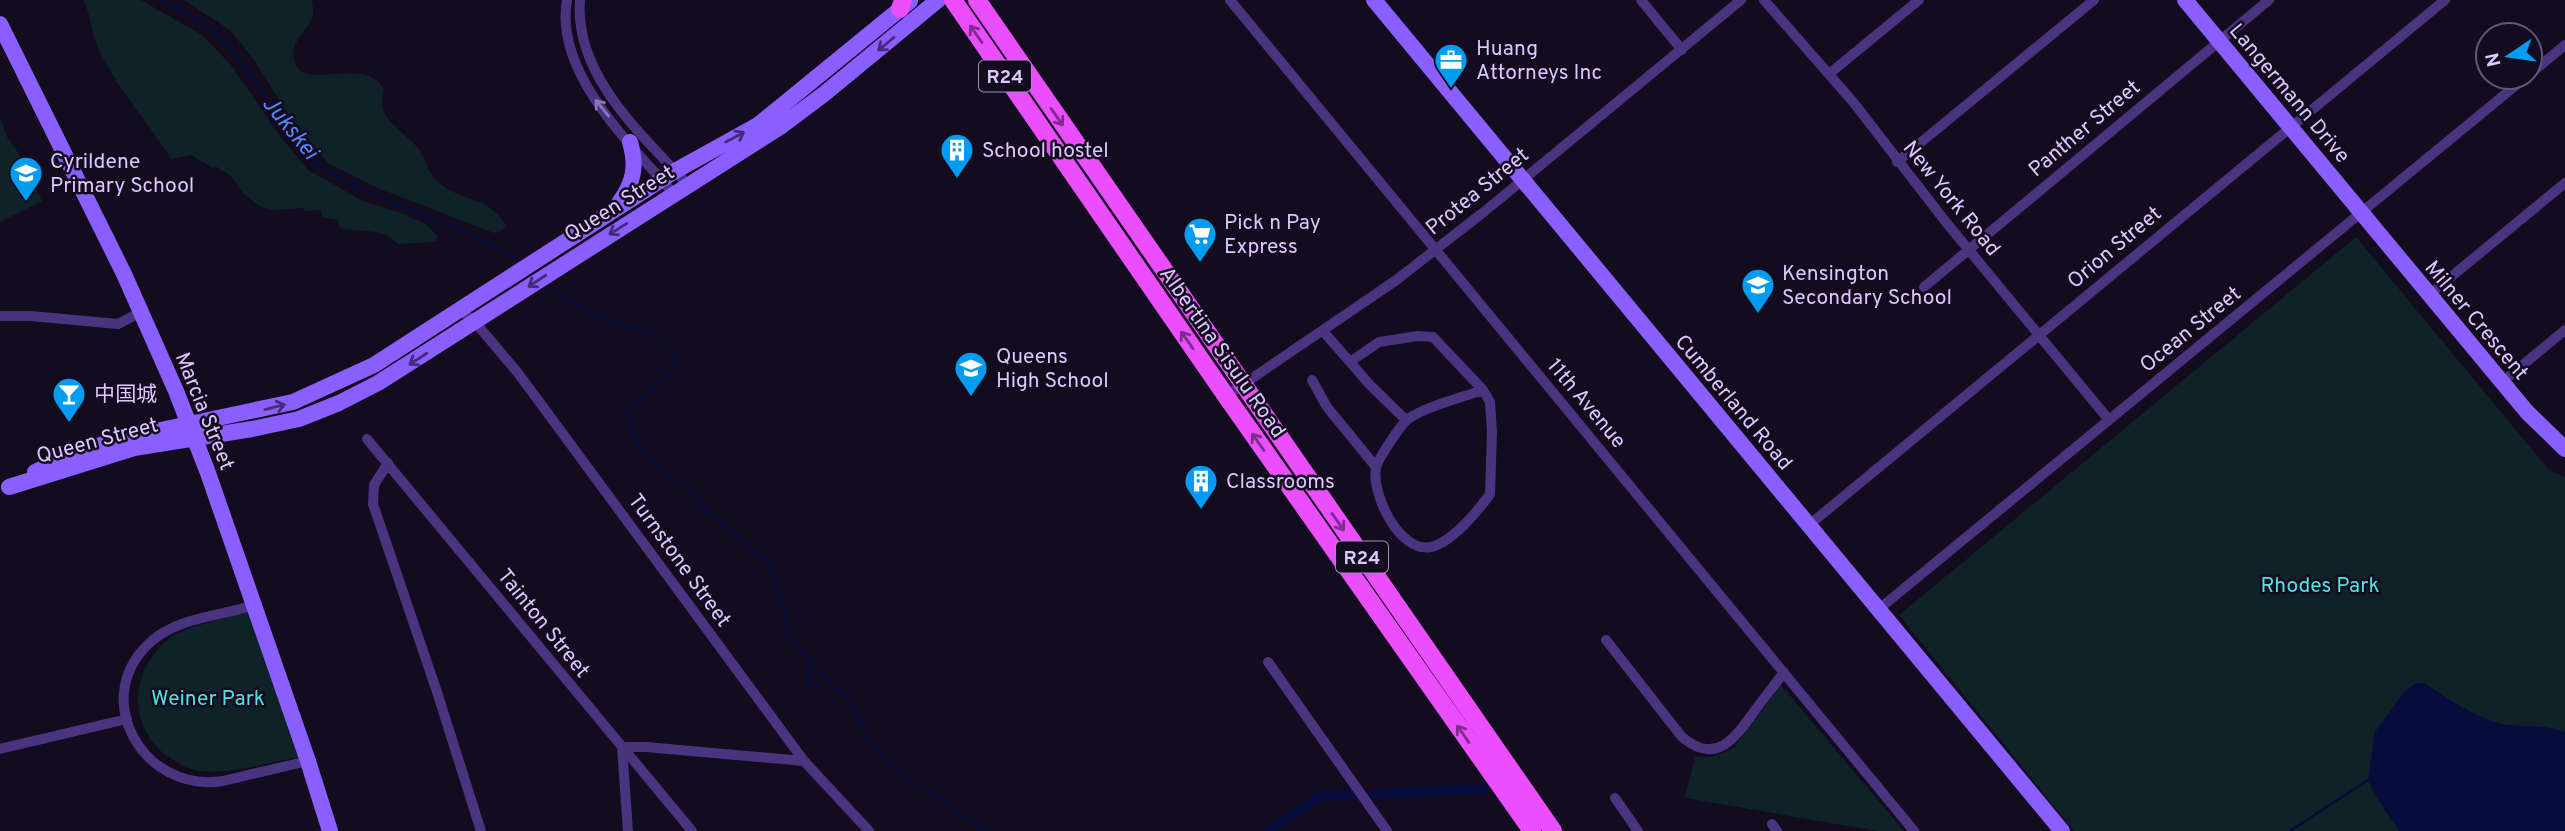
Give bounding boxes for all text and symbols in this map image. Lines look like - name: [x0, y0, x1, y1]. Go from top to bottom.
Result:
- street label: Langermann Drive: [2222, 19, 2355, 169]
- north arrow: [2474, 21, 2544, 91]
- one-way arrow: [969, 25, 984, 44]
- one-way arrow: [877, 36, 895, 52]
- place label: Huang Attorneys Inc: [1476, 36, 1602, 87]
- office icon: Huang Attorneys Inc: [1432, 41, 1470, 90]
- text: N: [2481, 50, 2508, 69]
- road number: R24: [979, 60, 1031, 92]
- street label: Panther Street: [2024, 75, 2146, 184]
- water label: Jukskei: [254, 91, 325, 168]
- one-way arrow: [594, 100, 610, 118]
- one-way arrow: [1050, 107, 1064, 126]
- one-way arrow: [724, 130, 744, 144]
- building icon: School hostel: [938, 131, 976, 180]
- street label: New York Road: [1896, 136, 2006, 262]
- place label: School hostel: [982, 138, 1109, 165]
- street label: Protea Street: [1421, 142, 1535, 242]
- place label: Cyrildene Primary School: [50, 149, 194, 200]
- school or university icon: Cyrildene Primary School: [7, 154, 45, 203]
- street label: Queen Street: [560, 160, 680, 249]
- street label: Orion Street: [2062, 201, 2168, 295]
- place label: Pick n Pay Express: [1224, 210, 1321, 261]
- supermarket icon: Pick n Pay Express: [1181, 215, 1219, 264]
- one-way arrow: [609, 222, 628, 237]
- street label: Milner Crescent: [2418, 256, 2534, 386]
- place label: Kensington Secondary School: [1782, 261, 1952, 312]
- street label: Albertina Sisulu Road: [1153, 262, 1291, 444]
- school or university icon: Kensington Secondary School: [1739, 266, 1777, 315]
- one-way arrow: [527, 274, 547, 288]
- street label: Ocean Street: [2135, 281, 2247, 379]
- street label: Cumberland Road: [1668, 329, 1798, 477]
- one-way arrow: [1180, 331, 1194, 350]
- place label: Queens High School: [996, 344, 1109, 395]
- street label: Marcia Street: [168, 349, 240, 475]
- school or university icon: Queens High School: [952, 349, 990, 398]
- one-way arrow: [408, 352, 428, 366]
- street label: 11th Avenue: [1540, 353, 1631, 455]
- bar icon: 中国城: [50, 375, 88, 424]
- place label: 中国城: [94, 382, 157, 409]
- one-way arrow: [263, 400, 286, 413]
- street label: Queen Street: [34, 412, 161, 471]
- one-way arrow: [1251, 433, 1265, 452]
- building icon: Classrooms: [1182, 462, 1220, 511]
- place label: Classrooms: [1226, 469, 1335, 496]
- street label: Turnstone Street: [621, 489, 736, 633]
- one-way arrow: [1331, 512, 1345, 531]
- road number: R24: [1336, 542, 1388, 572]
- street label: Tainton Street: [491, 564, 595, 684]
- park label: Rhodes Park: [2260, 573, 2380, 600]
- park label: Weiner Park: [151, 686, 265, 713]
- one-way arrow: [1456, 725, 1470, 744]

